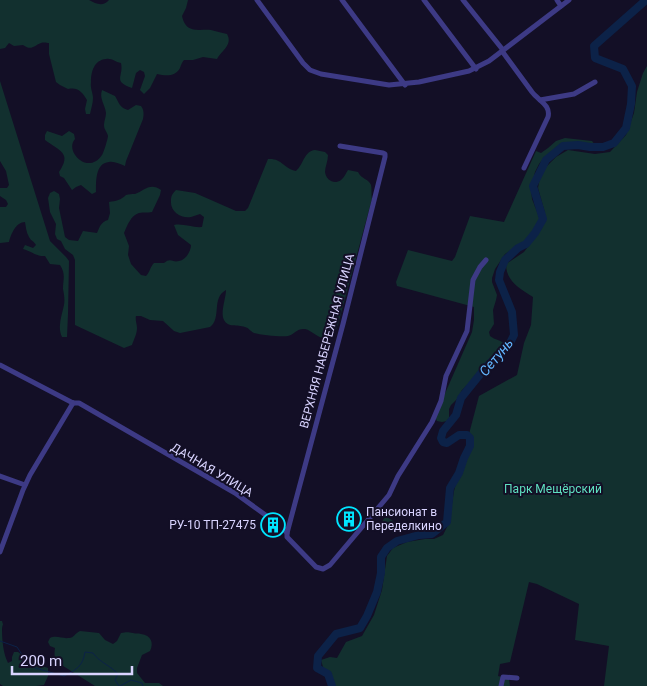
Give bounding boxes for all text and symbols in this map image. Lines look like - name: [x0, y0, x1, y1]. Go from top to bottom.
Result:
- street label: ВЕРХНЯЯ НАБЕРЕЖНАЯ УЛИЦА: [297, 252, 357, 430]
- water label: Сетунь: [476, 335, 516, 379]
- street label: ДАЧНАЯ УЛИЦА: [169, 440, 256, 500]
- park label: Парк Мещёрский: [504, 482, 602, 496]
- place label: Пансионат в Переделкино: [366, 505, 442, 533]
- building icon: Пансионат в Переделкино: [336, 506, 362, 532]
- building icon: РУ-10 ТП-27475: [260, 512, 286, 538]
- place label: РУ-10 ТП-27475: [169, 518, 256, 532]
- scale bar: [12, 644, 132, 676]
- text: 200 m: [20, 652, 62, 670]

